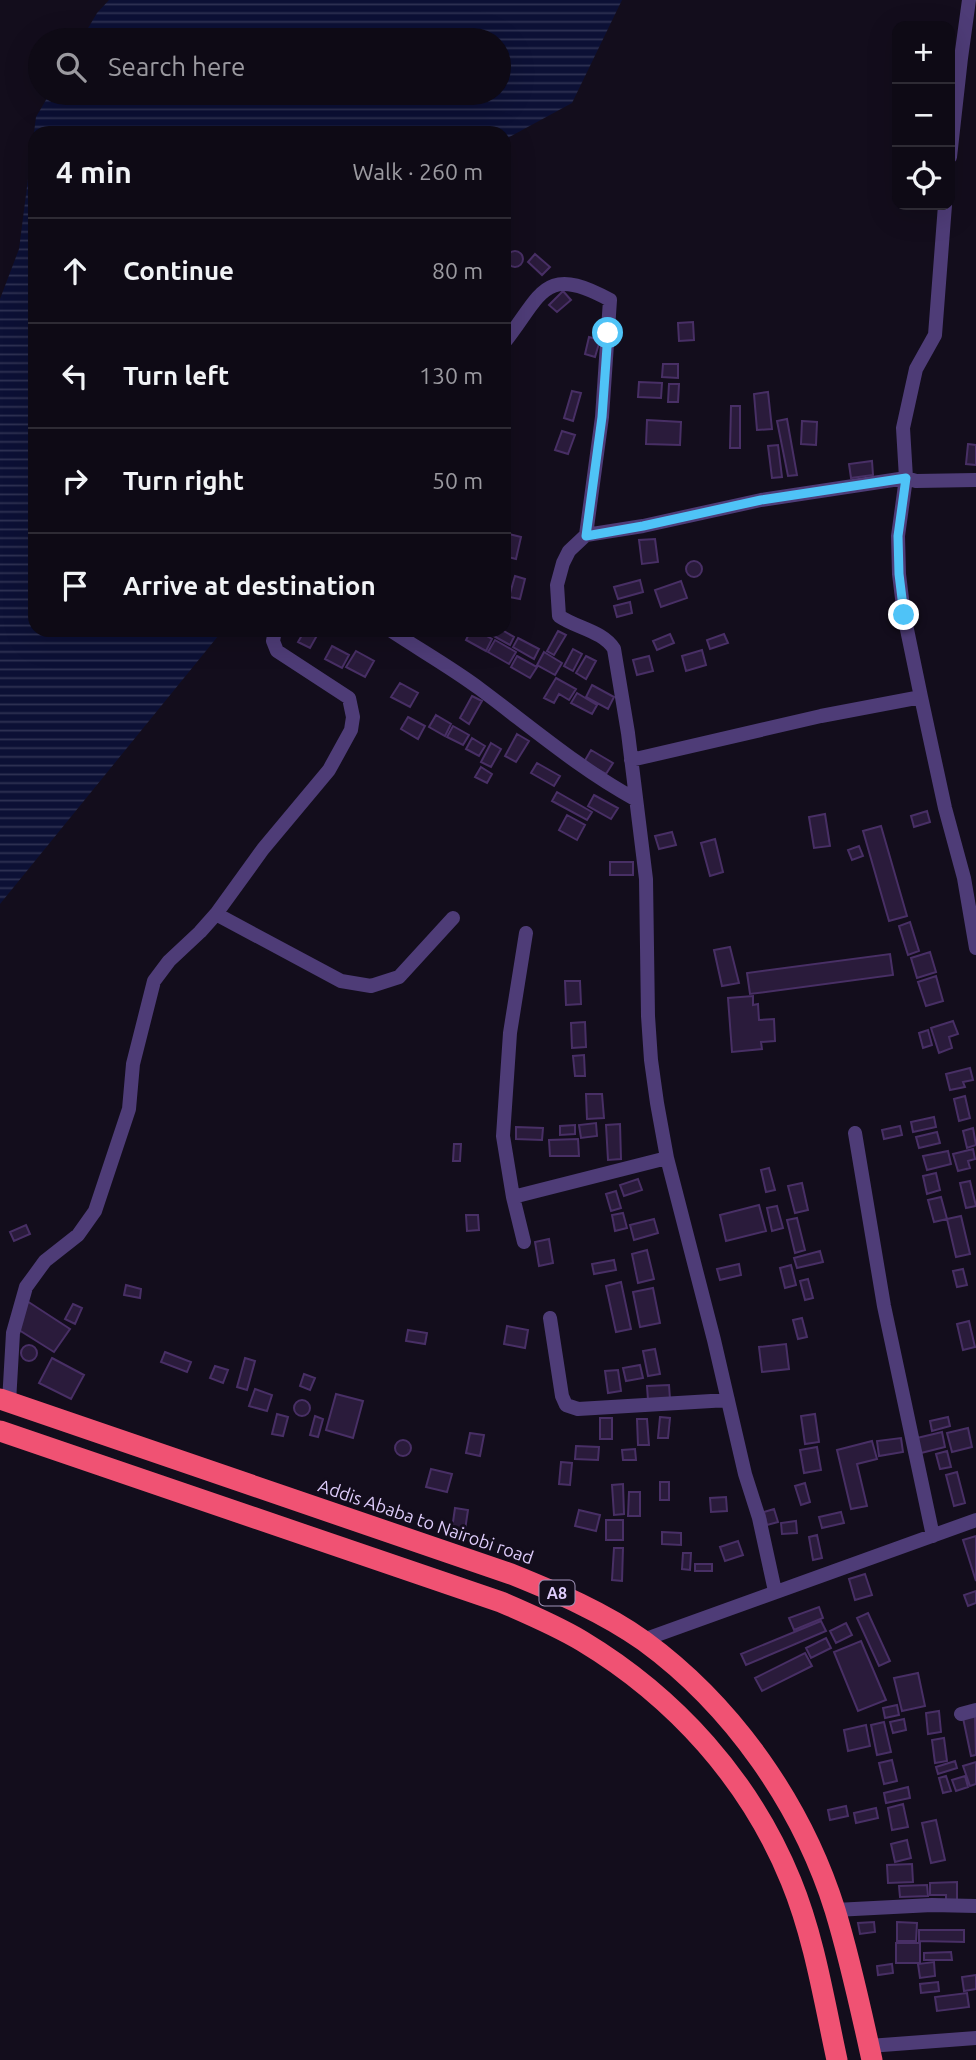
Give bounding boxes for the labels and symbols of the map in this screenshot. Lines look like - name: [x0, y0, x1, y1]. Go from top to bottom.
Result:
- route start: [592, 317, 623, 348]
- route end: [888, 599, 919, 630]
- street label: Addis Ababa to Nairobi road: [316, 1475, 536, 1567]
- road number: A8: [540, 1581, 574, 1606]

